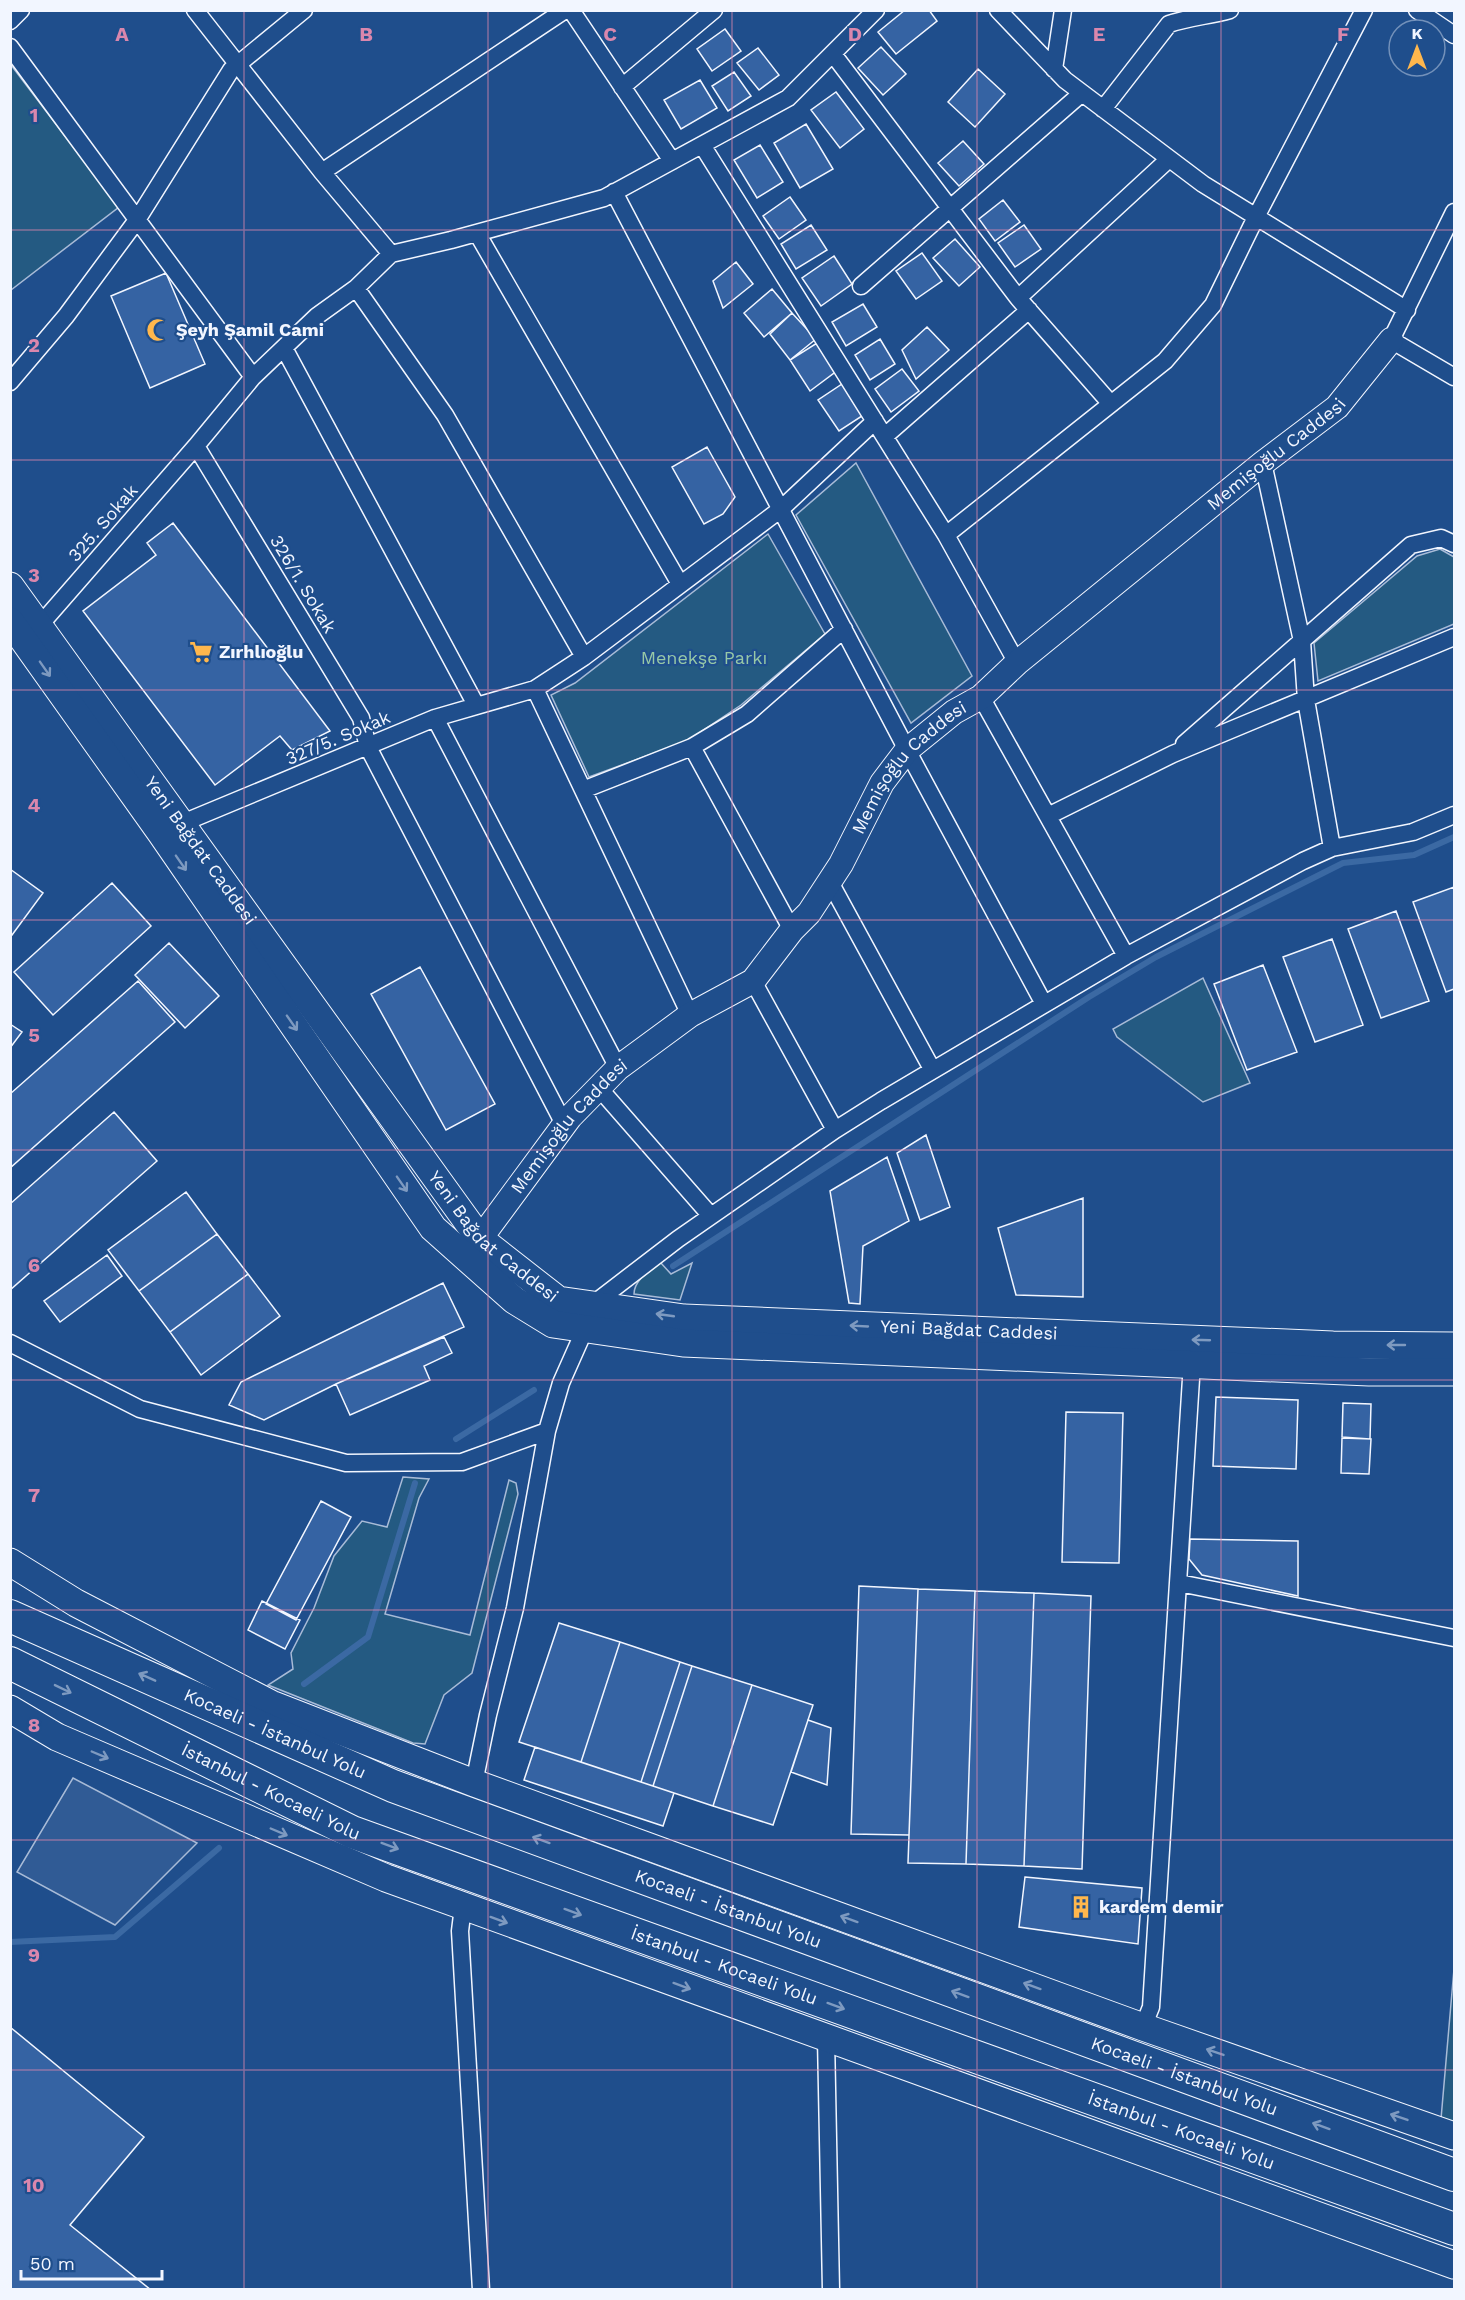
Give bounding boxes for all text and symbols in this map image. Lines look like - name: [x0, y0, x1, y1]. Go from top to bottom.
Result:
- north arrow: [1387, 18, 1447, 78]
- text: A: [115, 22, 129, 46]
- text: B: [359, 22, 373, 46]
- text: C: [603, 22, 617, 46]
- text: D: [848, 22, 862, 46]
- text: E: [1093, 22, 1105, 46]
- text: F: [1337, 22, 1349, 46]
- text: K: [1411, 24, 1423, 43]
- text: 1: [30, 103, 38, 127]
- mosque icon: Şeyh Şamil Cami: [145, 317, 171, 343]
- place label: Şeyh Şamil Cami: [176, 319, 324, 340]
- text: 2: [28, 333, 40, 357]
- street label: Memişoğlu Caddesi: [1202, 394, 1350, 514]
- street label: 325. Sokak: [63, 480, 142, 565]
- street label: 326/1. Sokak: [266, 531, 341, 637]
- text: 3: [28, 563, 40, 587]
- supermarket icon: Zırhlıoğlu: [188, 639, 214, 665]
- place label: Zırhlıoğlu: [219, 641, 303, 662]
- park label: Menekşe Parkı: [641, 647, 767, 668]
- one-way arrow: [39, 660, 51, 676]
- street label: Memişoğlu Caddesi: [847, 696, 970, 837]
- street label: 327/5. Sokak: [282, 706, 393, 769]
- street label: Yeni Bağdat Caddesi: [140, 772, 261, 929]
- text: 4: [28, 793, 41, 817]
- one-way arrow: [175, 854, 187, 870]
- one-way arrow: [286, 1015, 298, 1031]
- text: 5: [28, 1023, 40, 1047]
- street label: Memişoğlu Caddesi: [506, 1054, 631, 1197]
- street label: Yeni Bağdat Caddesi: [424, 1167, 563, 1306]
- one-way arrow: [396, 1175, 408, 1191]
- text: 6: [28, 1253, 40, 1277]
- one-way arrow: [655, 1310, 675, 1321]
- street label: Yeni Bağdat Caddesi: [880, 1315, 1058, 1344]
- one-way arrow: [850, 1320, 870, 1331]
- one-way arrow: [1192, 1334, 1212, 1345]
- one-way arrow: [1387, 1339, 1407, 1351]
- text: 7: [28, 1483, 40, 1507]
- one-way arrow: [139, 1670, 157, 1682]
- one-way arrow: [53, 1683, 71, 1695]
- street label: Kocaeli - İstanbul Yolu: [181, 1684, 370, 1783]
- text: 8: [28, 1713, 40, 1737]
- street label: İstanbul - Kocaeli Yolu: [178, 1738, 363, 1844]
- one-way arrow: [90, 1750, 108, 1761]
- one-way arrow: [269, 1827, 287, 1838]
- one-way arrow: [532, 1834, 550, 1845]
- one-way arrow: [380, 1841, 399, 1852]
- street label: Kocaeli - İstanbul Yolu: [632, 1865, 824, 1952]
- building icon: kardem demir: [1068, 1894, 1094, 1920]
- place label: kardem demir: [1099, 1896, 1224, 1917]
- one-way arrow: [563, 1907, 582, 1918]
- one-way arrow: [840, 1913, 859, 1924]
- one-way arrow: [489, 1915, 508, 1926]
- street label: İstanbul - Kocaeli Yolu: [628, 1922, 821, 2009]
- text: 9: [28, 1943, 40, 1967]
- one-way arrow: [1023, 1980, 1042, 1991]
- one-way arrow: [672, 1981, 691, 1992]
- one-way arrow: [951, 1988, 970, 1999]
- one-way arrow: [826, 2002, 845, 2013]
- street label: Kocaeli - İstanbul Yolu: [1089, 2032, 1281, 2119]
- one-way arrow: [1207, 2046, 1225, 2057]
- street label: İstanbul - Kocaeli Yolu: [1085, 2087, 1278, 2174]
- one-way arrow: [1390, 2111, 1409, 2122]
- one-way arrow: [1312, 2120, 1331, 2131]
- text: 10: [23, 2173, 45, 2197]
- scale bar: [21, 2243, 162, 2281]
- text: 50 m: [30, 2253, 75, 2274]

